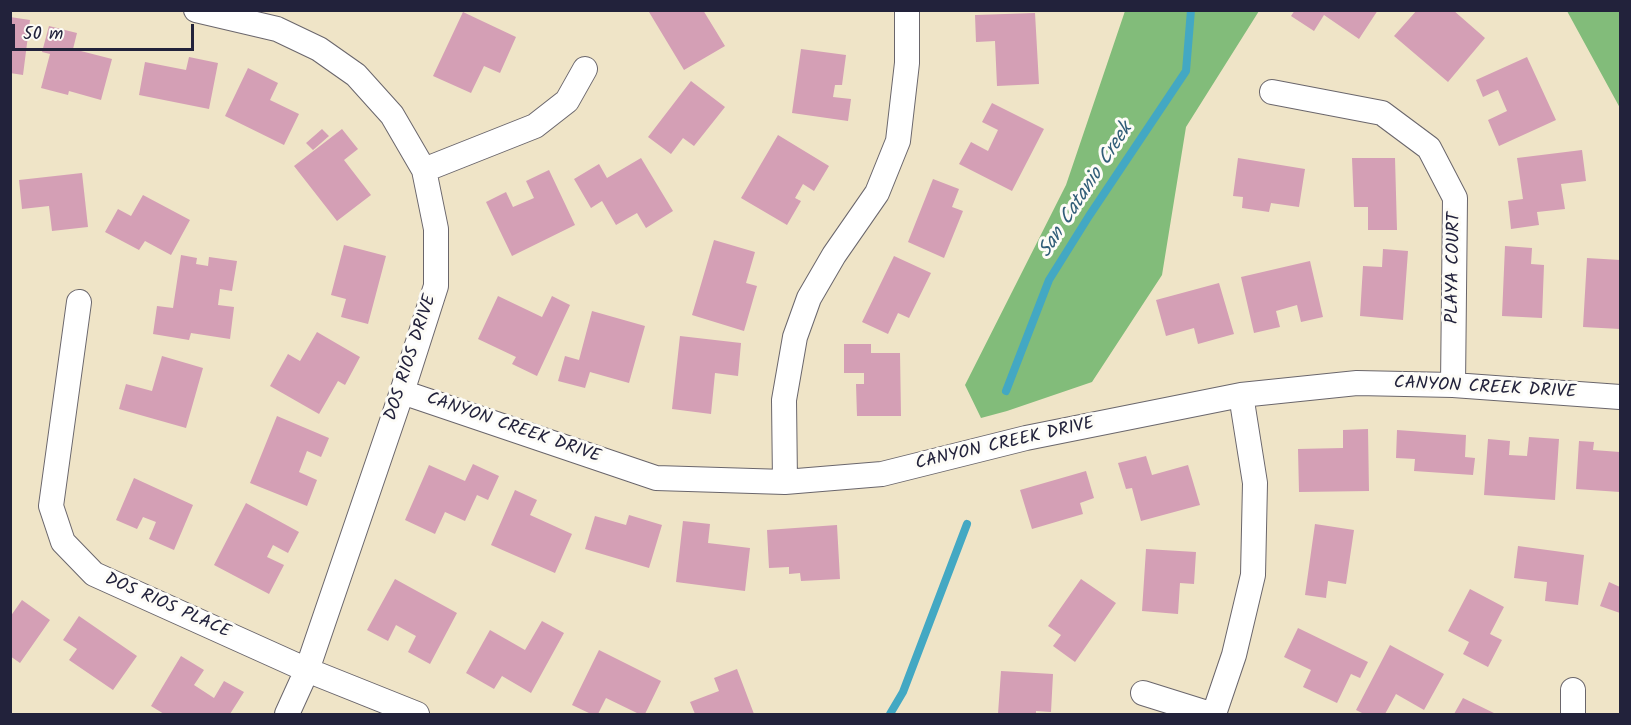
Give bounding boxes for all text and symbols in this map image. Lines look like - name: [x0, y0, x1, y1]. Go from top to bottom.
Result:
- scale bar: [15, 12, 196, 50]
- text: 50 m: [23, 20, 63, 49]
- water label: San Catanio Creek: [1035, 119, 1139, 263]
- street label: PLAYA COURT: [1443, 212, 1467, 324]
- street label: DOS RIOS DRIVE: [381, 292, 443, 424]
- street label: CANYON CREEK DRIVE: [1393, 373, 1577, 405]
- street label: CANYON CREEK DRIVE: [423, 389, 603, 469]
- street label: CANYON CREEK DRIVE: [914, 414, 1096, 476]
- street label: DOS RIOS PLACE: [101, 570, 233, 644]

